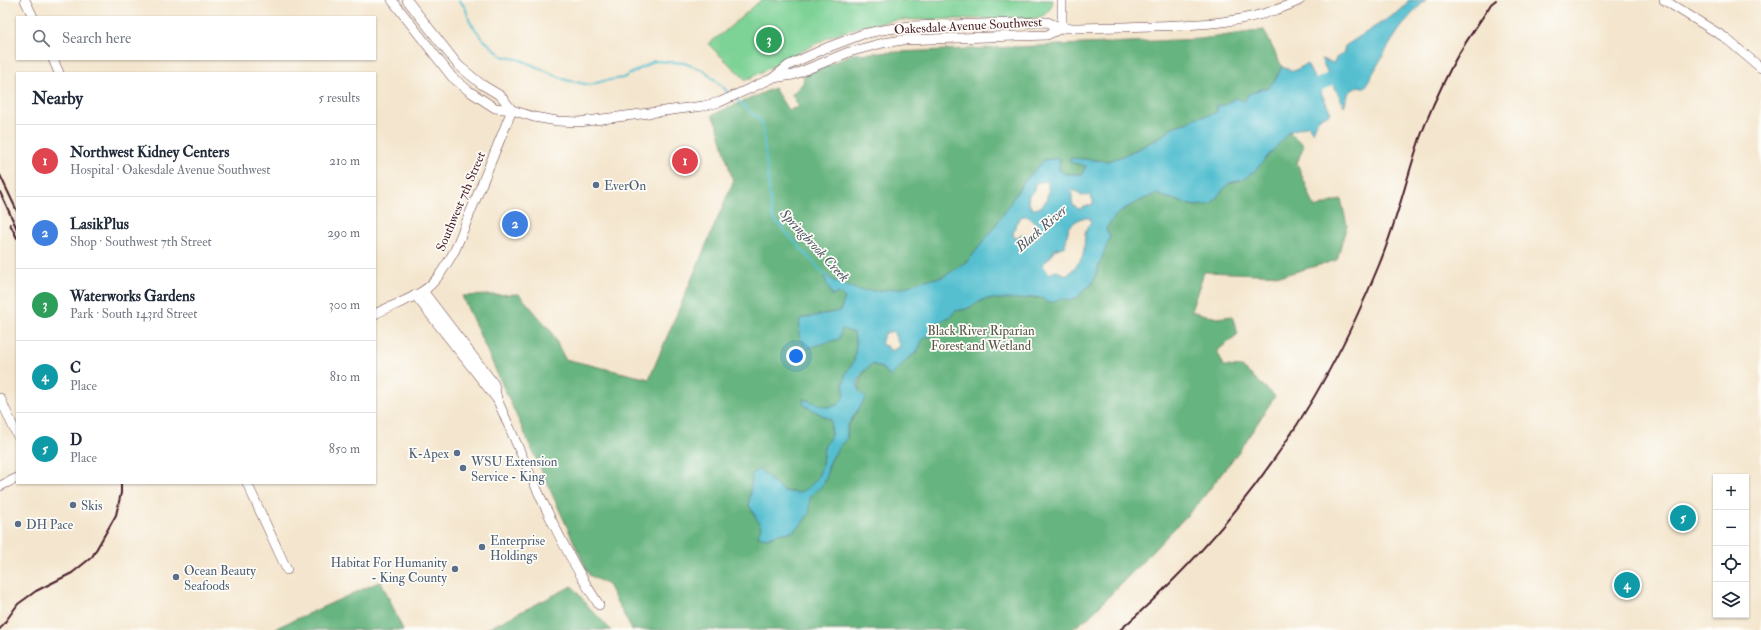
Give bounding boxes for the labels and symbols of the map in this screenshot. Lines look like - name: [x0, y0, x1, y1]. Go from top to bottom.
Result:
- street label: Oakesdale Avenue Southwest: [893, 14, 1043, 38]
- pin: 3: [756, 25, 782, 55]
- pin: 1: [672, 146, 698, 176]
- street label: Southwest 7th Street: [433, 149, 489, 254]
- place label: EverOn: [604, 178, 646, 194]
- marker: EverOn: [591, 180, 601, 190]
- water label: Black River: [1011, 201, 1071, 256]
- water label: Springbrook Creek: [776, 205, 853, 286]
- pin: 2: [502, 209, 528, 239]
- park label: Black River Riparian Forest and Wetland: [927, 323, 1035, 354]
- your location: [786, 346, 806, 366]
- place label: K-Apex: [408, 446, 449, 463]
- marker: K-Apex: [452, 448, 462, 458]
- place label: WSU Extension Service - King: [470, 454, 558, 485]
- marker: WSU Extension Service - King: [458, 463, 468, 473]
- place label: Skis: [81, 498, 103, 514]
- marker: Skis: [68, 500, 78, 510]
- pin: 5: [1670, 503, 1696, 533]
- place label: DH Pace: [26, 517, 74, 533]
- marker: DH Pace: [13, 519, 23, 529]
- place label: Enterprise Holdings: [490, 533, 546, 564]
- marker: Enterprise Holdings: [477, 542, 487, 552]
- place label: Habitat For Humanity - King County: [330, 555, 447, 587]
- place label: Ocean Beauty Seafoods: [184, 563, 256, 594]
- marker: Habitat For Humanity - King County: [450, 564, 460, 574]
- pin: 4: [1614, 570, 1640, 600]
- marker: Ocean Beauty Seafoods: [171, 572, 181, 582]

